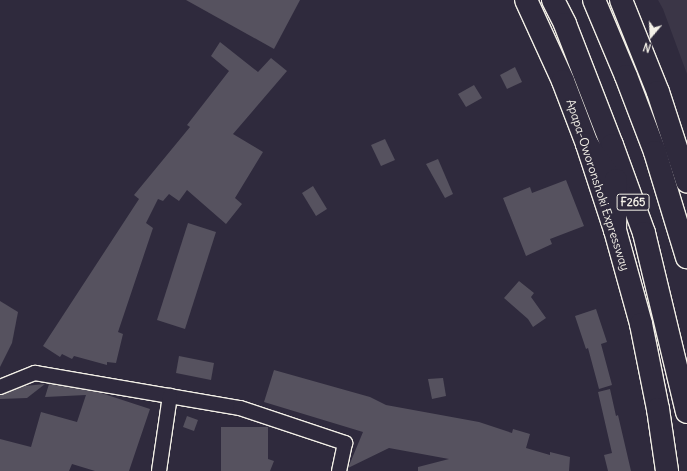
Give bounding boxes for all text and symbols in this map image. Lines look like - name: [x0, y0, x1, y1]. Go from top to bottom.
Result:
- north arrow: [631, 16, 671, 56]
- text: N: [641, 39, 653, 55]
- street label: Apapa-Oworonshoki Expressway: [563, 97, 633, 273]
- road number: F265: [616, 193, 650, 211]

